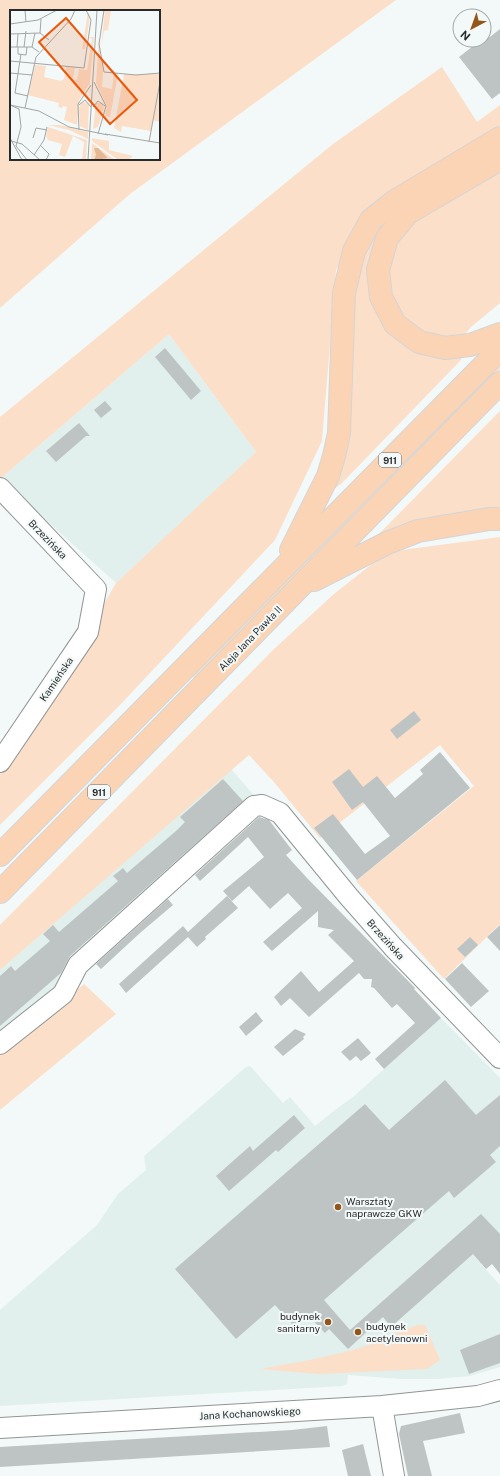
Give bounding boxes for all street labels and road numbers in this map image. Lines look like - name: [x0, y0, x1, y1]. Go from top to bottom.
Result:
- road number: 911: [379, 453, 401, 467]
- street label: Brzezińska: [26, 517, 70, 561]
- street label: Aleja Jana Pawła II: [216, 603, 284, 673]
- street label: Kamieńska: [37, 655, 75, 703]
- road number: 911: [88, 785, 110, 799]
- street label: Brzezińska: [365, 916, 407, 962]
- street label: Jana Kochanowskiego: [199, 1404, 301, 1422]

